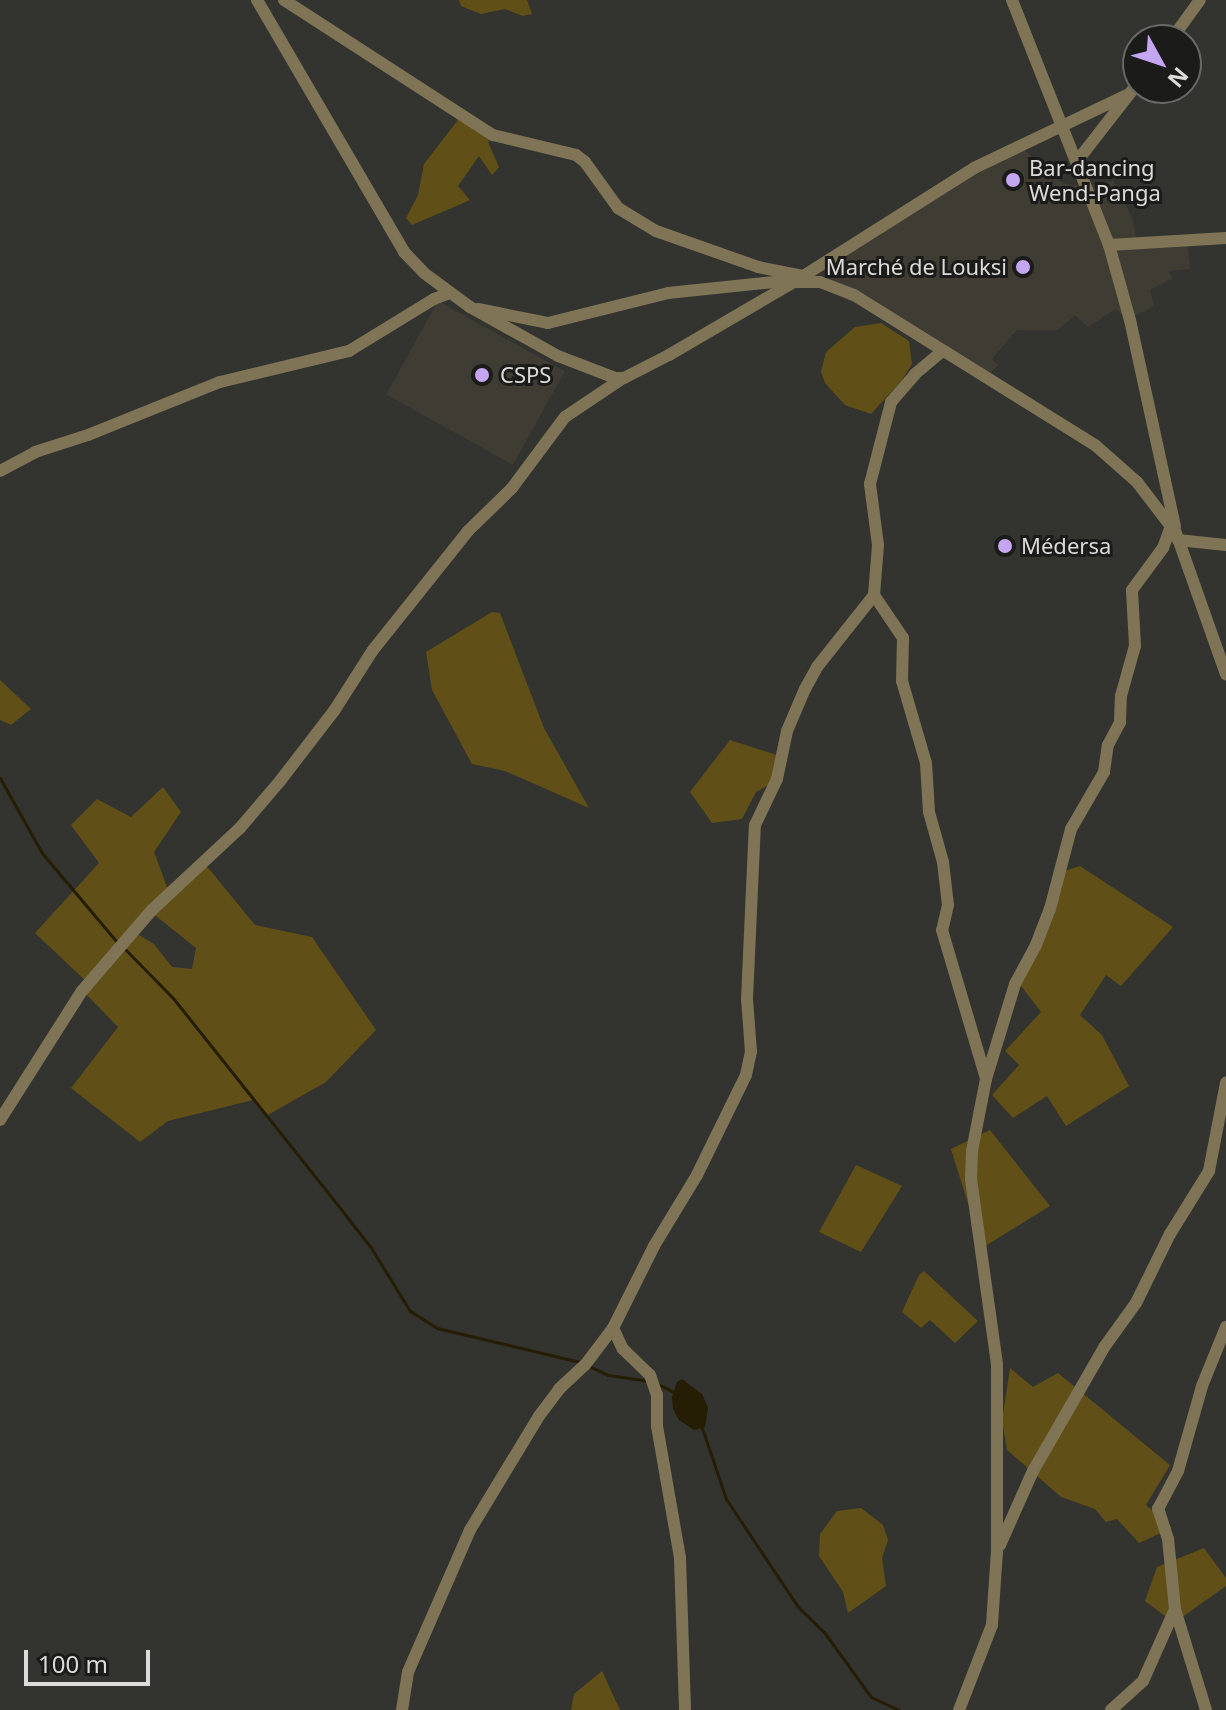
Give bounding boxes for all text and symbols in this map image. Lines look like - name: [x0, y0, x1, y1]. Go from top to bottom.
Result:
- north arrow: [1122, 24, 1202, 104]
- text: N: [1162, 62, 1196, 95]
- place label: Bar-dancing Wend-Panga: [1029, 154, 1161, 206]
- marker: Bar-dancing Wend-Panga: [1004, 171, 1022, 189]
- place label: Marché de Louksi: [826, 254, 1007, 280]
- marker: Marché de Louksi: [1014, 258, 1032, 276]
- place label: CSPS: [500, 362, 551, 388]
- marker: CSPS: [471, 364, 493, 386]
- place label: Médersa: [1021, 533, 1111, 559]
- marker: Médersa: [996, 537, 1014, 555]
- scale bar: [28, 1634, 154, 1684]
- text: 100 m: [38, 1647, 108, 1680]

